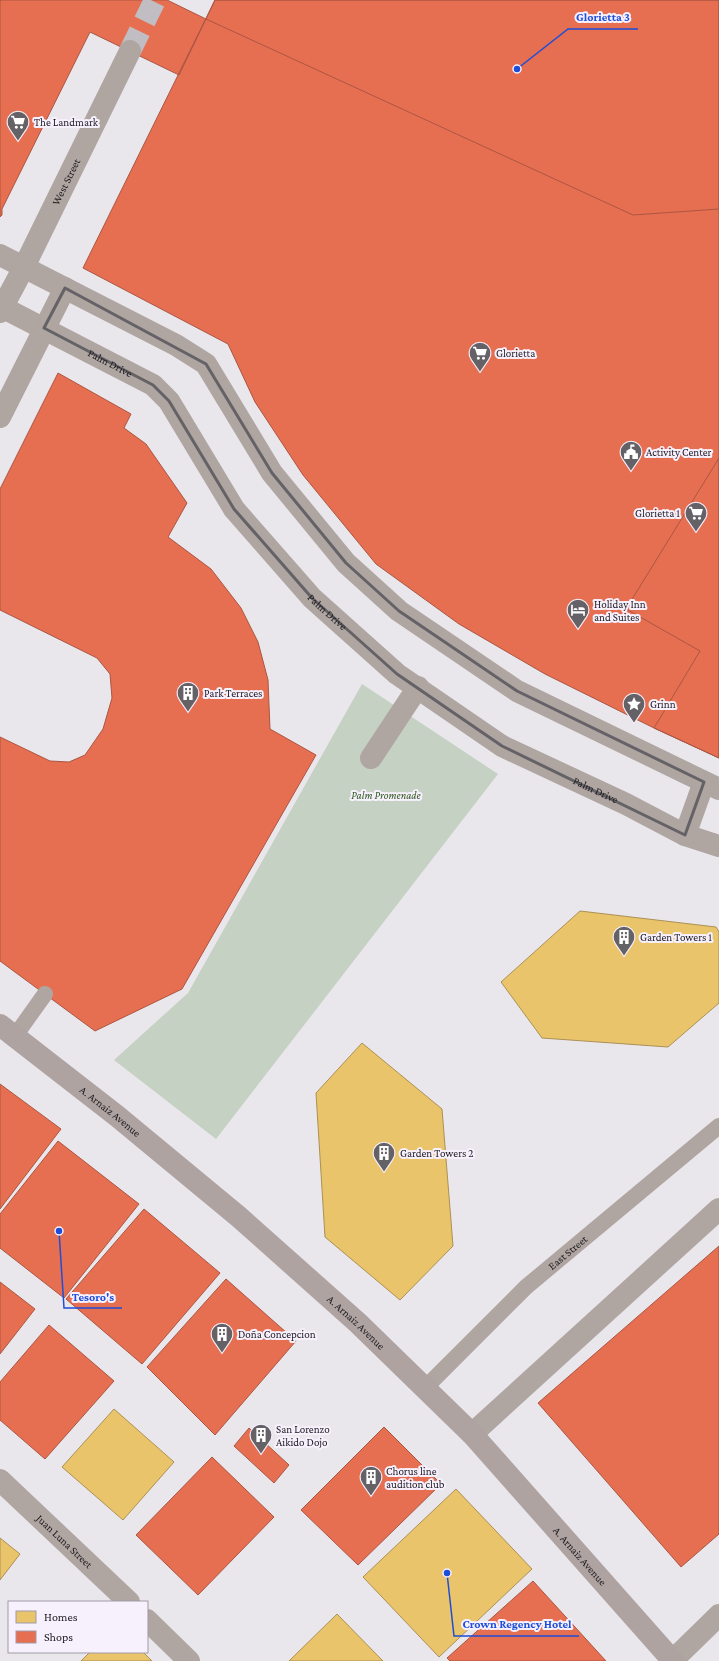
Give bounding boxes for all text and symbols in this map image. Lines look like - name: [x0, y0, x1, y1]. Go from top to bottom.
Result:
- callout: Glorietta 3: [568, 5, 638, 29]
- text: Glorietta 3: [576, 10, 630, 24]
- supermarket icon: The Landmark: [5, 109, 31, 142]
- place label: The Landmark: [34, 116, 99, 128]
- street label: West Street: [49, 156, 82, 207]
- supermarket icon: Glorietta: [467, 340, 493, 373]
- street label: Palm Drive: [86, 346, 135, 379]
- place label: Glorietta: [496, 347, 535, 359]
- public building icon: Activity Center: [618, 439, 644, 472]
- place label: Activity Center: [646, 446, 712, 459]
- supermarket icon: Glorietta 1: [683, 500, 709, 533]
- place label: Glorietta 1: [635, 507, 680, 519]
- street label: Palm Drive: [305, 592, 350, 633]
- hotel icon: Holiday Inn and Suites: [565, 597, 591, 630]
- place label: Holiday Inn and Suites: [594, 598, 646, 623]
- building icon: Park Terraces: [175, 680, 201, 713]
- place label: Park Terraces: [204, 687, 262, 699]
- place icon: Grinn: [621, 691, 647, 724]
- place label: Grinn: [650, 698, 676, 710]
- street label: Palm Drive: [571, 774, 620, 806]
- park label: Palm Promenade: [351, 789, 422, 801]
- building icon: Garden Towers 1: [611, 924, 637, 957]
- place label: Garden Towers 1: [640, 931, 712, 943]
- street label: A. Arnaiz Avenue: [78, 1083, 143, 1139]
- building icon: Garden Towers 2: [371, 1140, 397, 1173]
- place label: Garden Towers 2: [400, 1147, 474, 1159]
- street label: East Street: [546, 1232, 590, 1272]
- callout: Tesoro's: [64, 1284, 122, 1308]
- text: Tesoro's: [72, 1290, 114, 1304]
- street label: A. Arnaiz Avenue: [325, 1293, 387, 1352]
- building icon: Doña Concepcion: [209, 1321, 235, 1354]
- place label: Doña Concepcion: [238, 1328, 316, 1341]
- building icon: San Lorenzo Aikido Dojo: [248, 1422, 274, 1455]
- place label: San Lorenzo Aikido Dojo: [276, 1423, 330, 1449]
- building icon: Chorus line audition club: [358, 1464, 384, 1497]
- place label: Chorus line audition club: [386, 1465, 445, 1490]
- street label: Juan Luna Street: [33, 1511, 95, 1571]
- street label: A. Arnaiz Avenue: [551, 1524, 609, 1588]
- legend: [8, 1601, 148, 1653]
- text: Homes: [44, 1610, 78, 1624]
- callout: Crown Regency Hotel: [454, 1612, 579, 1636]
- text: Crown Regency Hotel: [462, 1617, 572, 1631]
- text: Shops: [44, 1630, 73, 1644]

